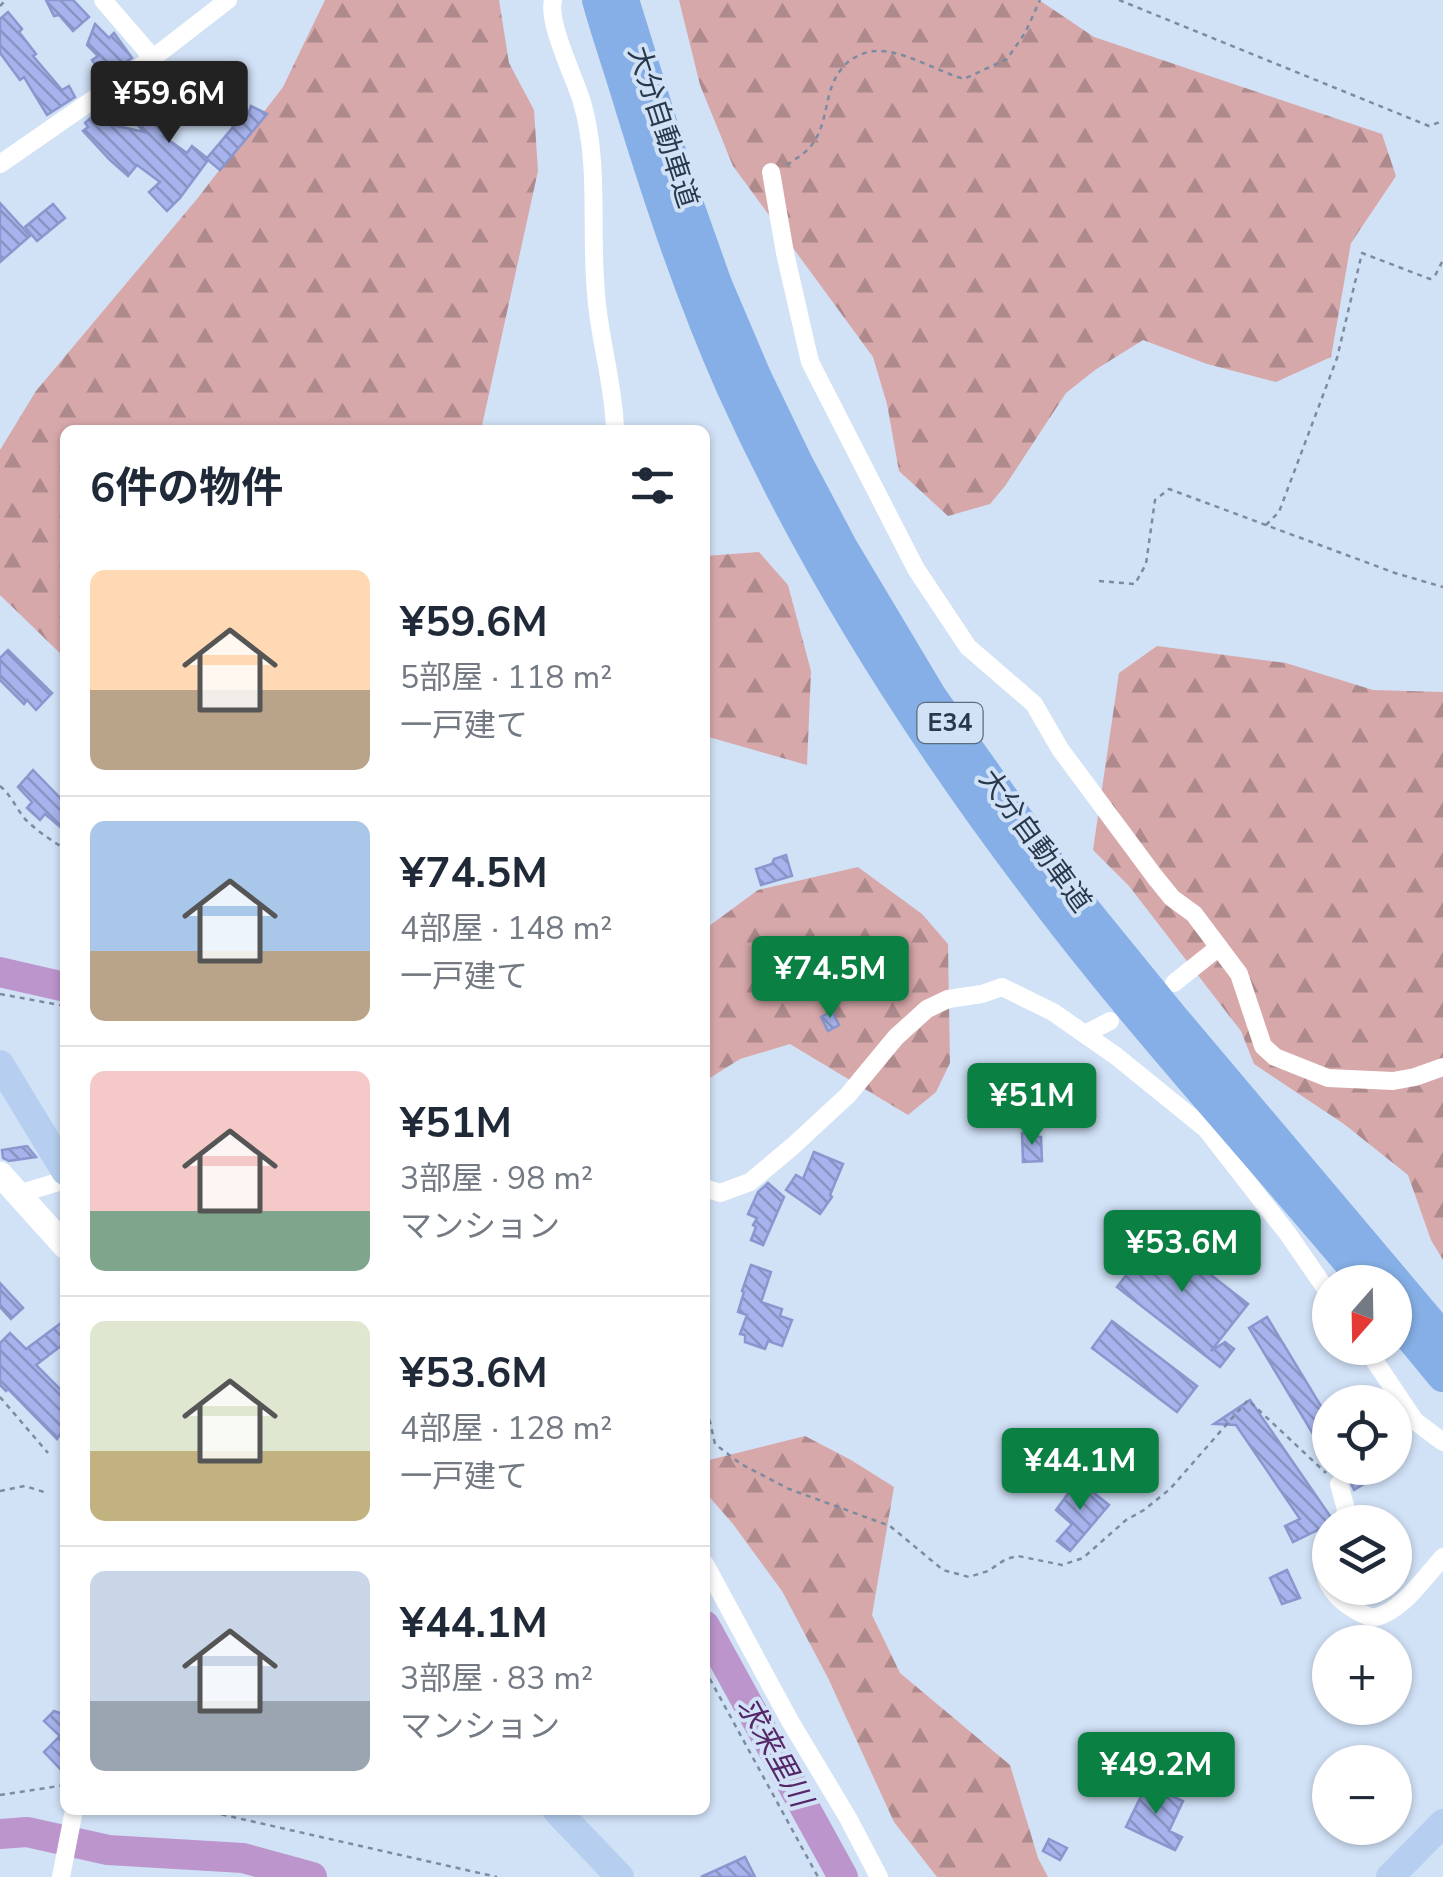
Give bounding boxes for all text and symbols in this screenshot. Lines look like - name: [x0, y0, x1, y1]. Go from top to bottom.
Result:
- street label: 大分自動車道: [619, 41, 707, 213]
- pin: ¥59.6M: [88, 61, 250, 146]
- text: ¥59.6M: [113, 72, 225, 115]
- icon: filters: [625, 458, 680, 513]
- text: 6件の物件: [90, 460, 283, 517]
- text: ¥59.6M: [400, 594, 548, 651]
- icon: home: [170, 610, 290, 730]
- text: 5部屋 · 118 m²: [400, 656, 612, 699]
- road number: E34: [918, 703, 982, 743]
- text: 一戸建て: [400, 704, 528, 747]
- street label: 大分自動車道: [970, 762, 1100, 920]
- text: ¥74.5M: [400, 845, 548, 902]
- icon: home: [170, 861, 290, 981]
- text: 4部屋 · 148 m²: [400, 907, 612, 950]
- pin: ¥74.5M: [749, 936, 911, 1021]
- text: ¥74.5M: [774, 947, 886, 990]
- text: 一戸建て: [400, 955, 528, 998]
- pin: ¥51M: [973, 1063, 1091, 1148]
- text: ¥51M: [989, 1074, 1075, 1117]
- text: ¥51M: [400, 1095, 512, 1152]
- icon: home: [170, 1111, 290, 1231]
- text: 3部屋 · 98 m²: [400, 1157, 593, 1200]
- text: マンション: [400, 1205, 560, 1248]
- pin: ¥53.6M: [1101, 1210, 1263, 1295]
- text: ¥53.6M: [1126, 1221, 1238, 1264]
- north arrow: [1312, 1265, 1412, 1365]
- map controls: [1312, 1265, 1412, 1845]
- text: ¥53.6M: [400, 1345, 548, 1402]
- icon: home: [170, 1361, 290, 1481]
- button: locate: [1312, 1385, 1412, 1485]
- text: 4部屋 · 128 m²: [400, 1407, 612, 1450]
- pin: ¥44.1M: [999, 1428, 1161, 1513]
- text: ¥44.1M: [1024, 1439, 1136, 1482]
- text: 一戸建て: [400, 1455, 528, 1498]
- button: layers: [1312, 1505, 1412, 1605]
- text: ¥44.1M: [400, 1595, 548, 1652]
- icon: home: [170, 1611, 290, 1731]
- button: +: [1312, 1625, 1412, 1725]
- text: 3部屋 · 83 m²: [400, 1657, 593, 1700]
- water label: 求来里川: [727, 1690, 822, 1817]
- text: マンション: [400, 1705, 560, 1748]
- pin: ¥49.2M: [1075, 1732, 1237, 1817]
- text: ¥49.2M: [1100, 1743, 1212, 1786]
- button: −: [1312, 1745, 1412, 1845]

